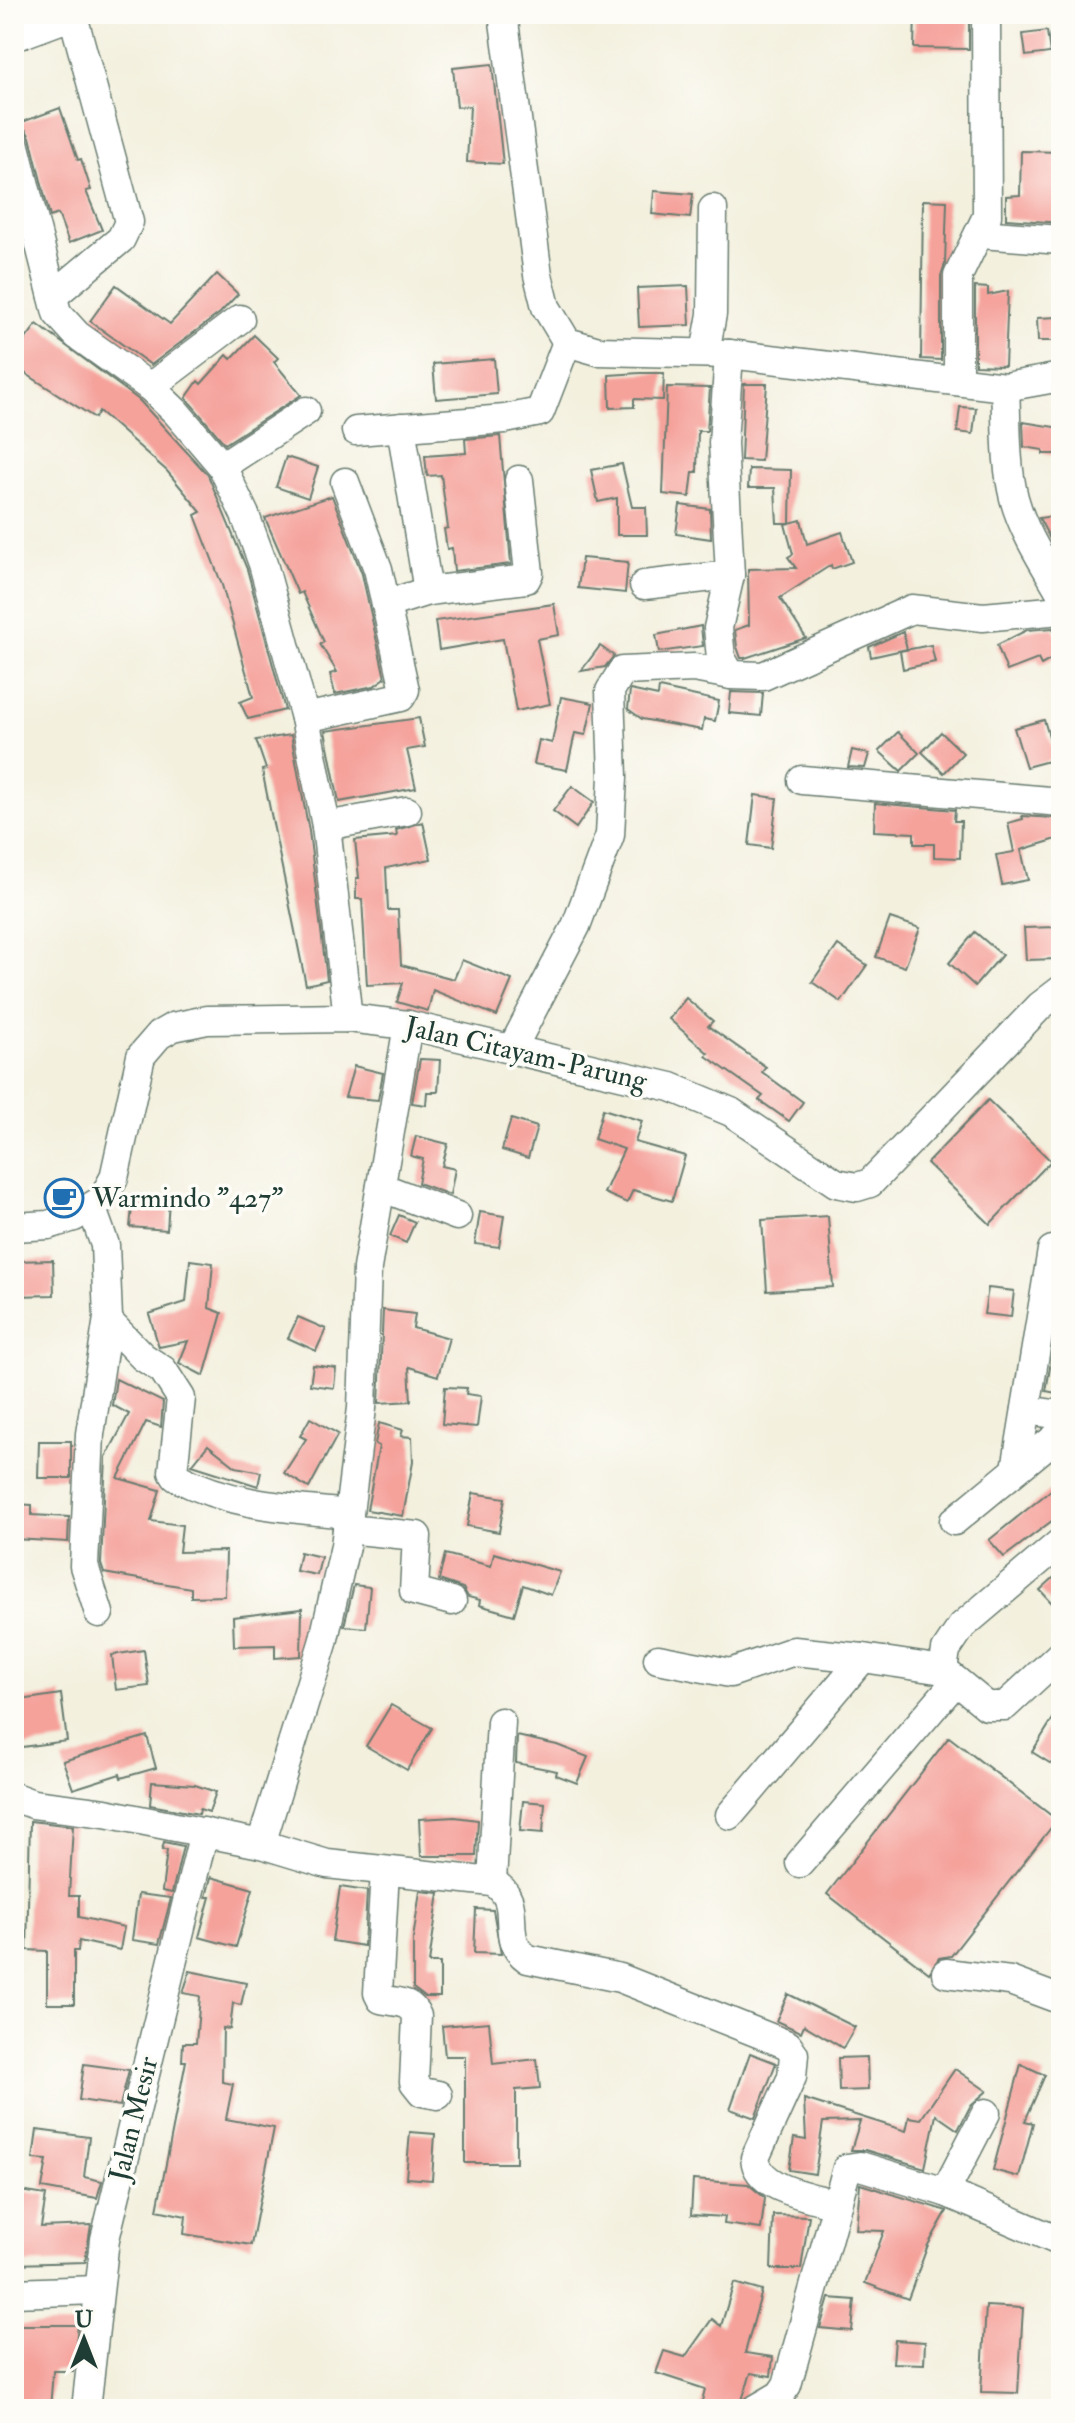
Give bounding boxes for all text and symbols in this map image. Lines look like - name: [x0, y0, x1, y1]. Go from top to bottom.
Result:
- street label: Jalan Citayam-Parung: [401, 1009, 651, 1099]
- cafe icon: Warmindo "427": [43, 1177, 85, 1219]
- place label: Warmindo "427": [91, 1181, 283, 1216]
- street label: Jalan Mesir: [101, 2053, 166, 2186]
- north arrow: [44, 2299, 124, 2379]
- text: U: [75, 2306, 94, 2334]

